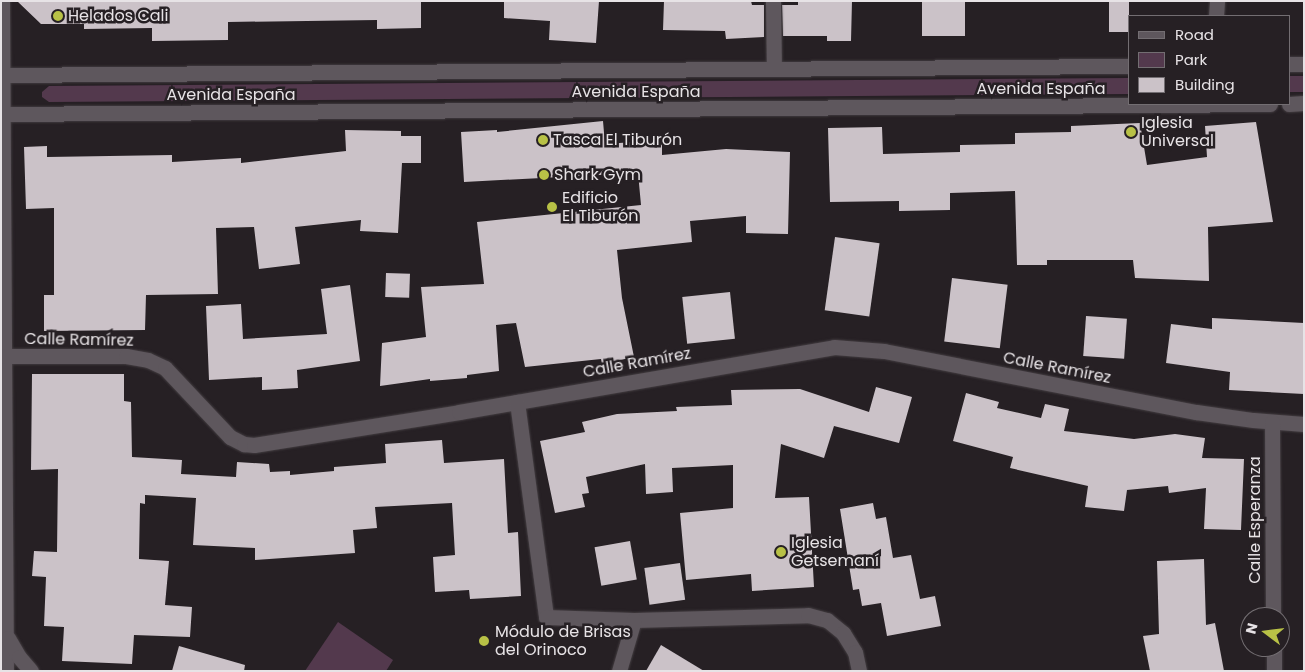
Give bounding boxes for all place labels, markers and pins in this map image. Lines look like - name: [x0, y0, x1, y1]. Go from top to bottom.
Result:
- place label: Helados Cali: [68, 6, 168, 26]
- marker: Helados Cali: [52, 10, 64, 22]
- place label: Iglesia Universal: [1141, 113, 1214, 151]
- marker: Iglesia Universal: [1125, 126, 1137, 138]
- place label: Tasca El Tiburón: [553, 130, 682, 150]
- marker: Tasca El Tiburón: [537, 134, 549, 146]
- place label: Shark Gym: [554, 165, 641, 185]
- marker: Shark Gym: [538, 169, 550, 181]
- place label: Edificio El Tiburón: [562, 188, 639, 226]
- marker: Edificio El Tiburón: [546, 201, 558, 213]
- place label: Iglesia Getsemaní: [791, 533, 879, 571]
- marker: Iglesia Getsemaní: [775, 546, 787, 558]
- place label: Módulo de Brisas del Orinoco: [495, 622, 631, 660]
- marker: Módulo de Brisas del Orinoco: [477, 634, 491, 648]

